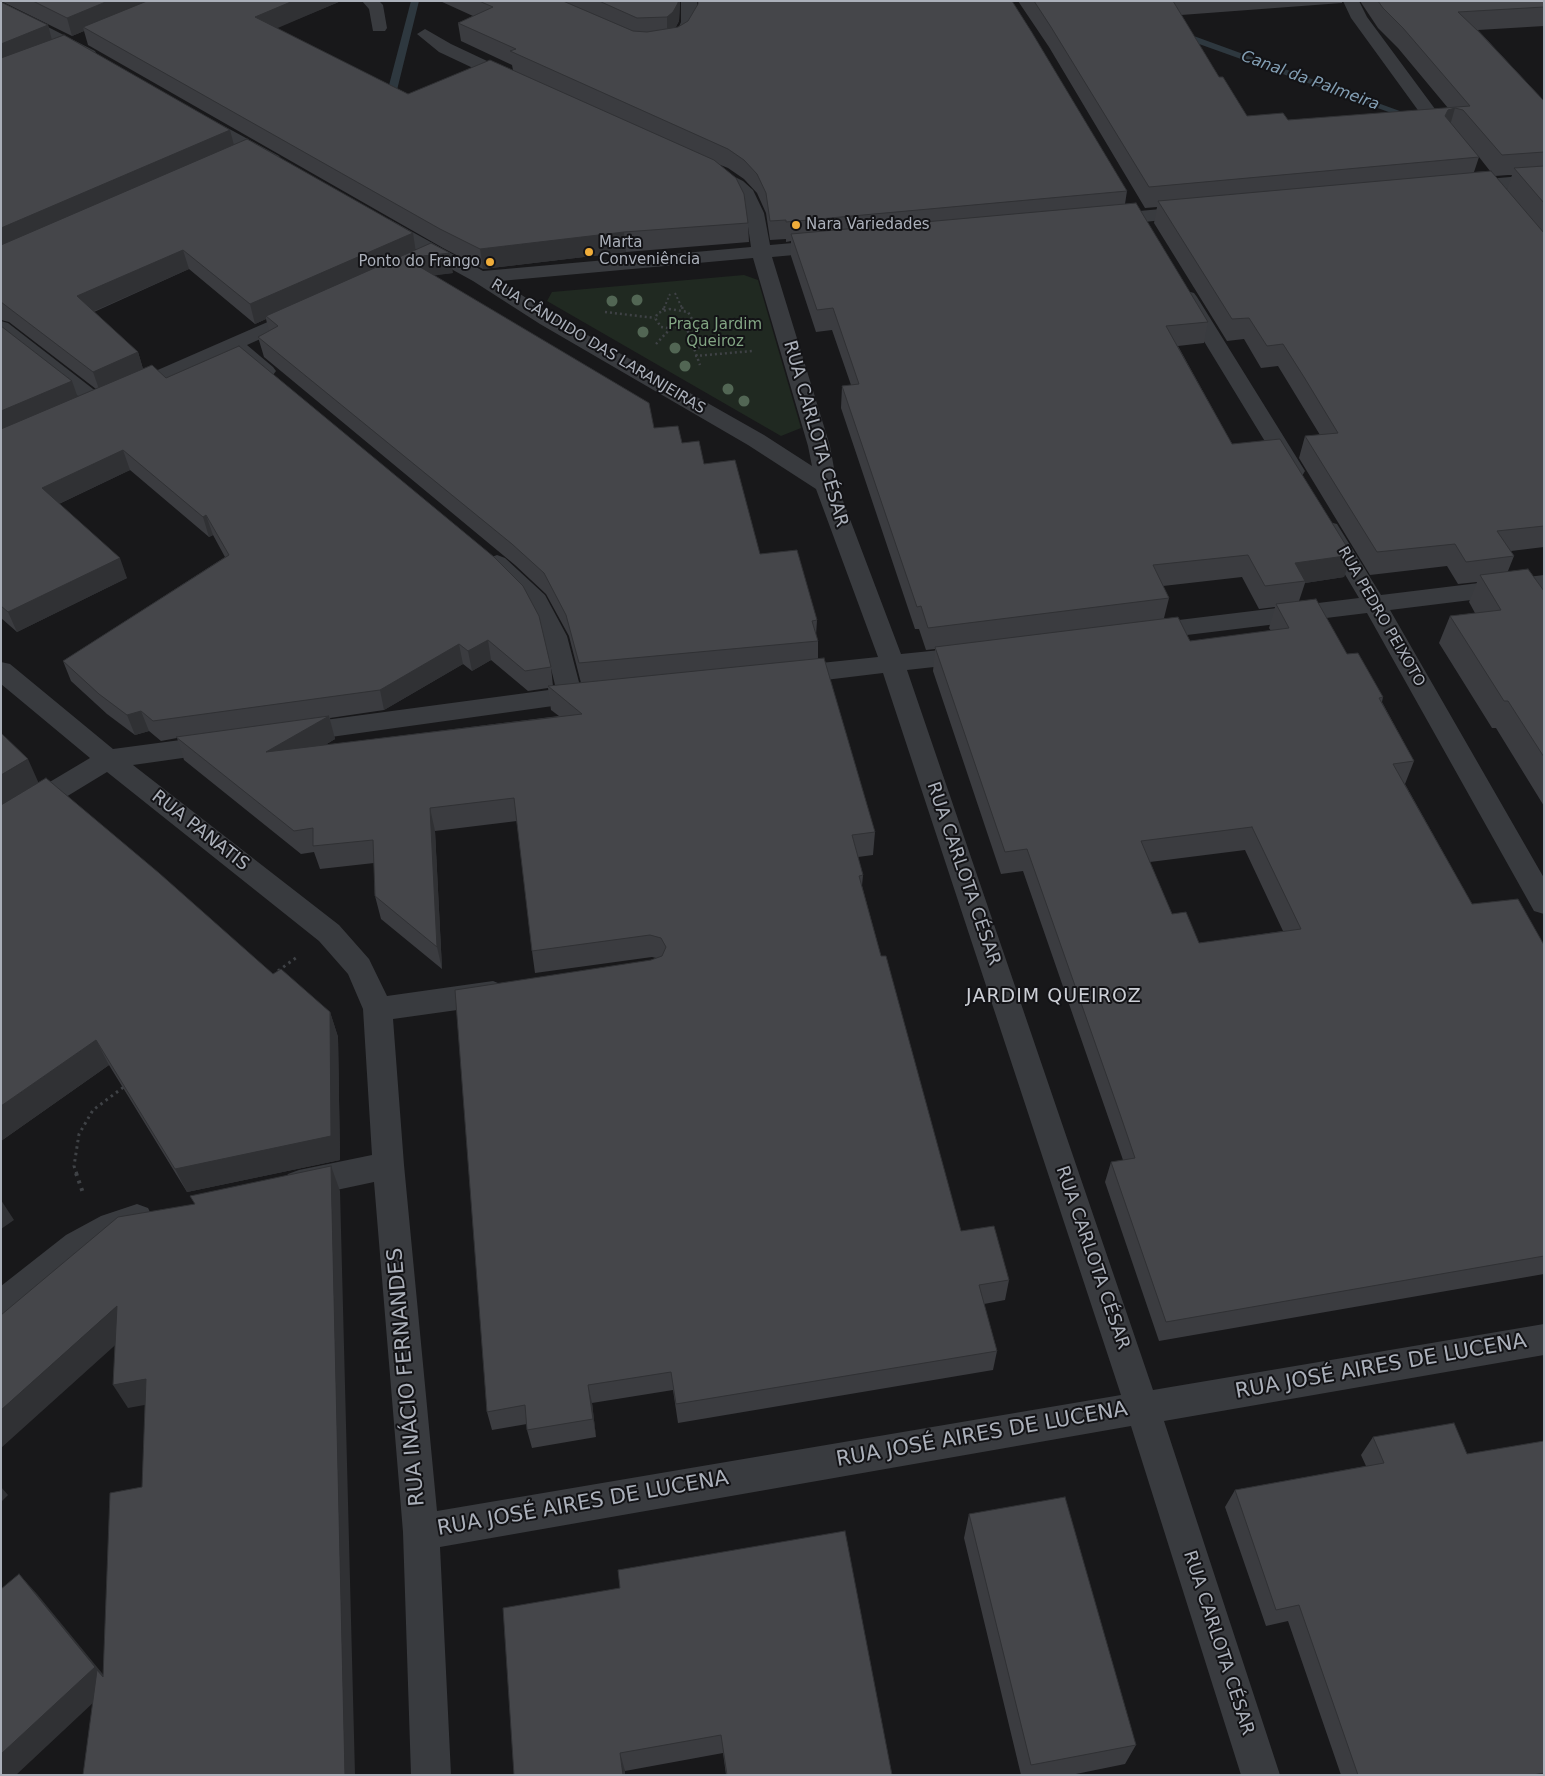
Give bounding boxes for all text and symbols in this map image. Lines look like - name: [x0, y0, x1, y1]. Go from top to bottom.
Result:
- water label: Canal da Palmeira: [1238, 47, 1382, 115]
- place label: Nara Variedades: [806, 216, 930, 234]
- marker: Nara Variedades: [790, 219, 802, 231]
- place label: Marta Conveniência: [599, 234, 700, 269]
- marker: Marta Conveniência: [583, 246, 595, 258]
- place label: Ponto do Frango: [358, 253, 480, 271]
- marker: Ponto do Frango: [484, 256, 496, 268]
- street label: RUA CÂNDIDO DAS LARANJEIRAS: [488, 276, 708, 418]
- park label: Praça Jardim Queiroz: [668, 316, 762, 351]
- street label: RUA CARLOTA CÉSAR: [778, 338, 852, 530]
- street label: RUA PEDRO PEIXOTO: [1334, 544, 1428, 690]
- street label: RUA CARLOTA CÉSAR: [921, 779, 1005, 969]
- street label: RUA PANATIS: [147, 786, 253, 876]
- district label: JARDIM QUEIROZ: [964, 986, 1144, 1008]
- street label: RUA CARLOTA CÉSAR: [1050, 1163, 1134, 1353]
- street label: RUA INÁCIO FERNANDES: [383, 1247, 431, 1507]
- street label: RUA JOSÉ AIRES DE LUCENA: [1233, 1329, 1529, 1405]
- street label: RUA JOSÉ AIRES DE LUCENA: [834, 1397, 1130, 1473]
- street label: RUA JOSÉ AIRES DE LUCENA: [435, 1466, 731, 1542]
- street label: RUA CARLOTA CÉSAR: [1178, 1548, 1258, 1738]

